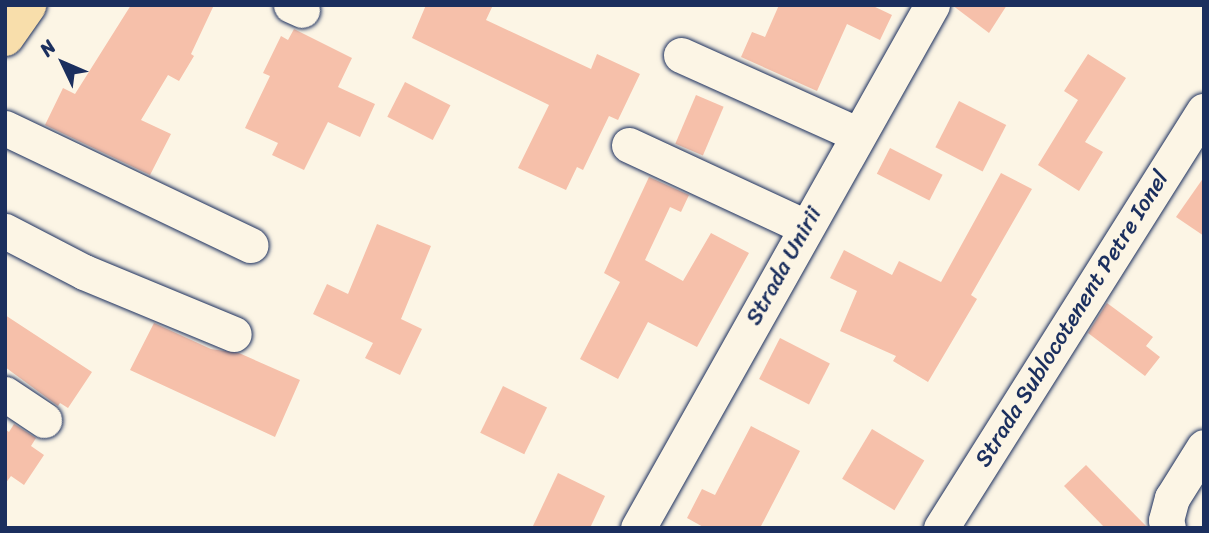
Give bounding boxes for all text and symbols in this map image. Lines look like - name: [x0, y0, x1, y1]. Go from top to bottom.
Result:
- north arrow: [28, 28, 98, 98]
- text: N: [31, 32, 64, 64]
- street label: Strada Sublocotenent Petre Ionel: [969, 165, 1175, 473]
- street label: Strada Unirii: [740, 202, 828, 330]

